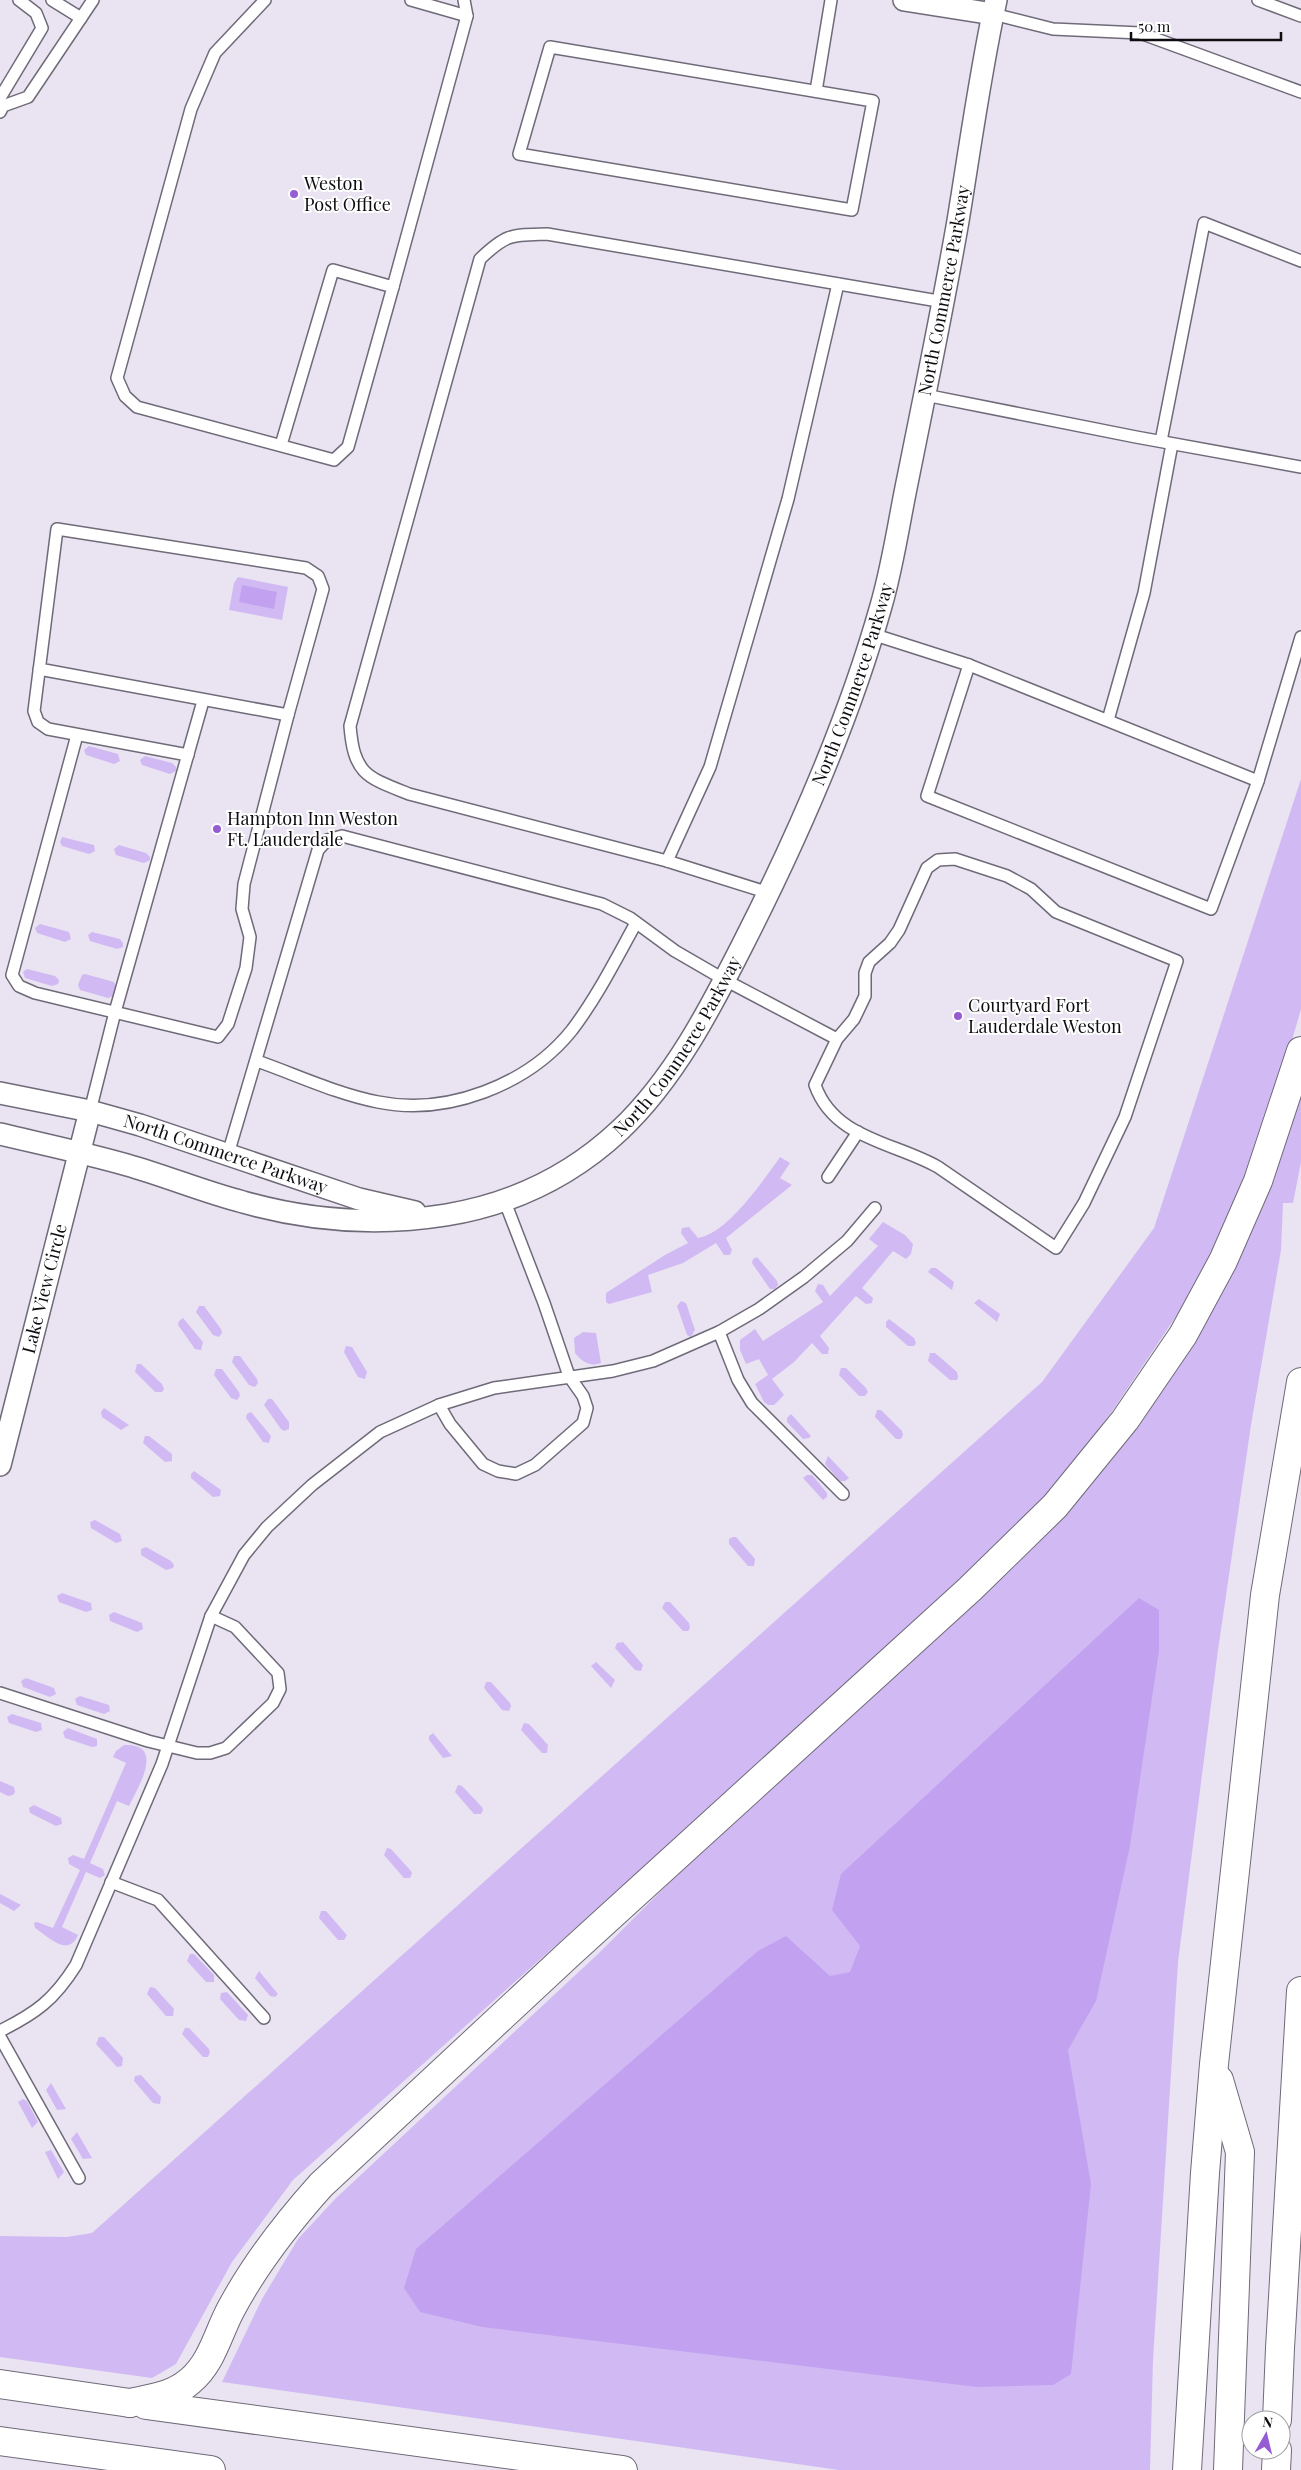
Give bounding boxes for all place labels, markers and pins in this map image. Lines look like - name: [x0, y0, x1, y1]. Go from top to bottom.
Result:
- place label: Weston Post Office: [303, 171, 391, 216]
- marker: Weston Post Office: [288, 188, 300, 200]
- place label: Hampton Inn Weston Ft. Lauderdale: [227, 806, 398, 851]
- marker: Hampton Inn Weston Ft. Lauderdale: [211, 823, 223, 835]
- place label: Courtyard Fort Lauderdale Weston: [968, 993, 1122, 1038]
- marker: Courtyard Fort Lauderdale Weston: [952, 1010, 964, 1022]

